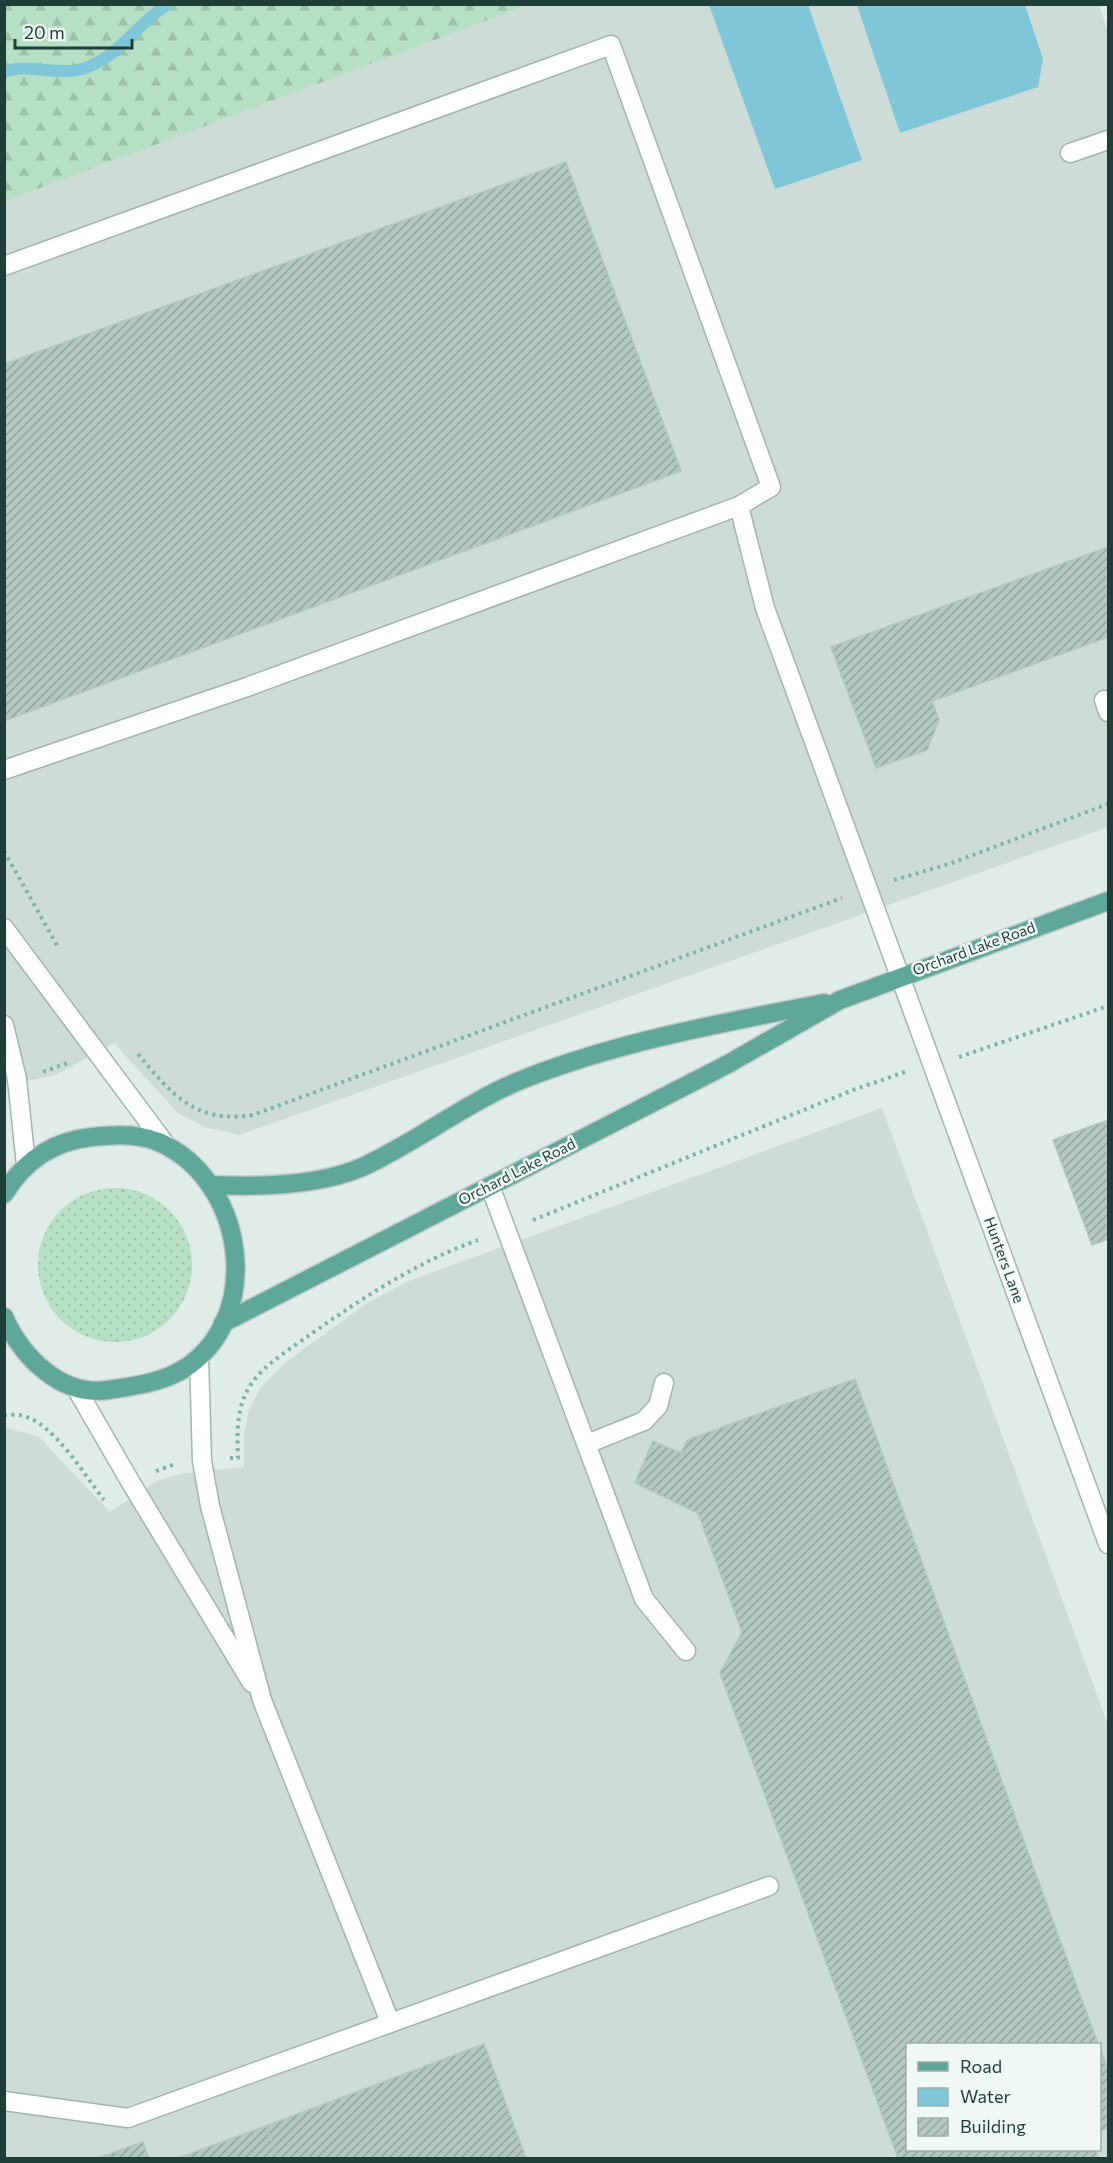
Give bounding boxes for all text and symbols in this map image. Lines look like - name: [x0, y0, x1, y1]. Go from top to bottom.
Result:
- scale bar: [15, 12, 132, 50]
- text: 20 m: [24, 21, 65, 43]
- street label: Orchard Lake Road: [910, 918, 1037, 979]
- street label: Orchard Lake Road: [455, 1134, 578, 1208]
- street label: Hunters Lane: [981, 1214, 1029, 1305]
- legend: [906, 2043, 1101, 2151]
- text: Road: [960, 2055, 1002, 2077]
- text: Water: [960, 2085, 1011, 2107]
- text: Building: [960, 2115, 1026, 2137]

